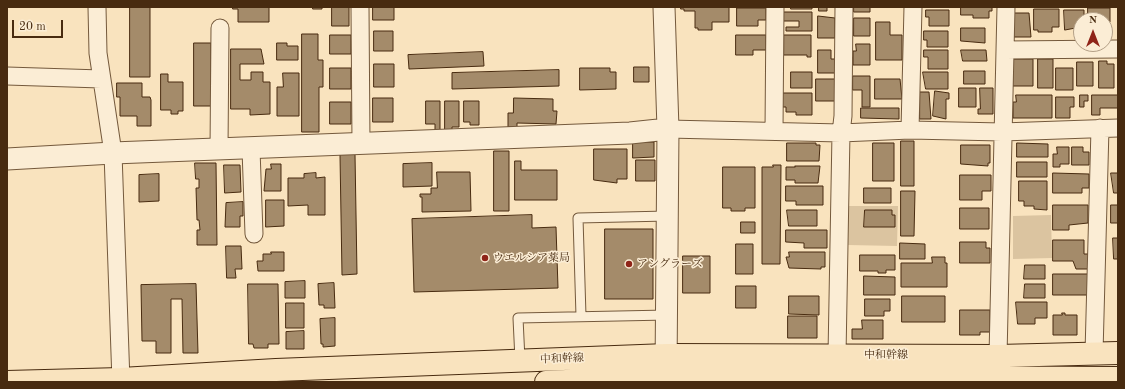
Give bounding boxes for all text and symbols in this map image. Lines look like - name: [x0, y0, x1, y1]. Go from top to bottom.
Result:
- scale bar: [14, 12, 65, 38]
- north arrow: [1073, 12, 1113, 52]
- text: N: [1089, 15, 1097, 26]
- text: 20 m: [19, 21, 46, 33]
- place label: ウエルシア薬局: [493, 251, 570, 265]
- marker: ウエルシア薬局: [480, 253, 490, 263]
- place label: アングラーズ: [637, 257, 703, 271]
- marker: アングラーズ: [624, 259, 634, 269]
- street label: 中和幹線: [864, 348, 908, 362]
- street label: 中和幹線: [540, 352, 584, 366]

